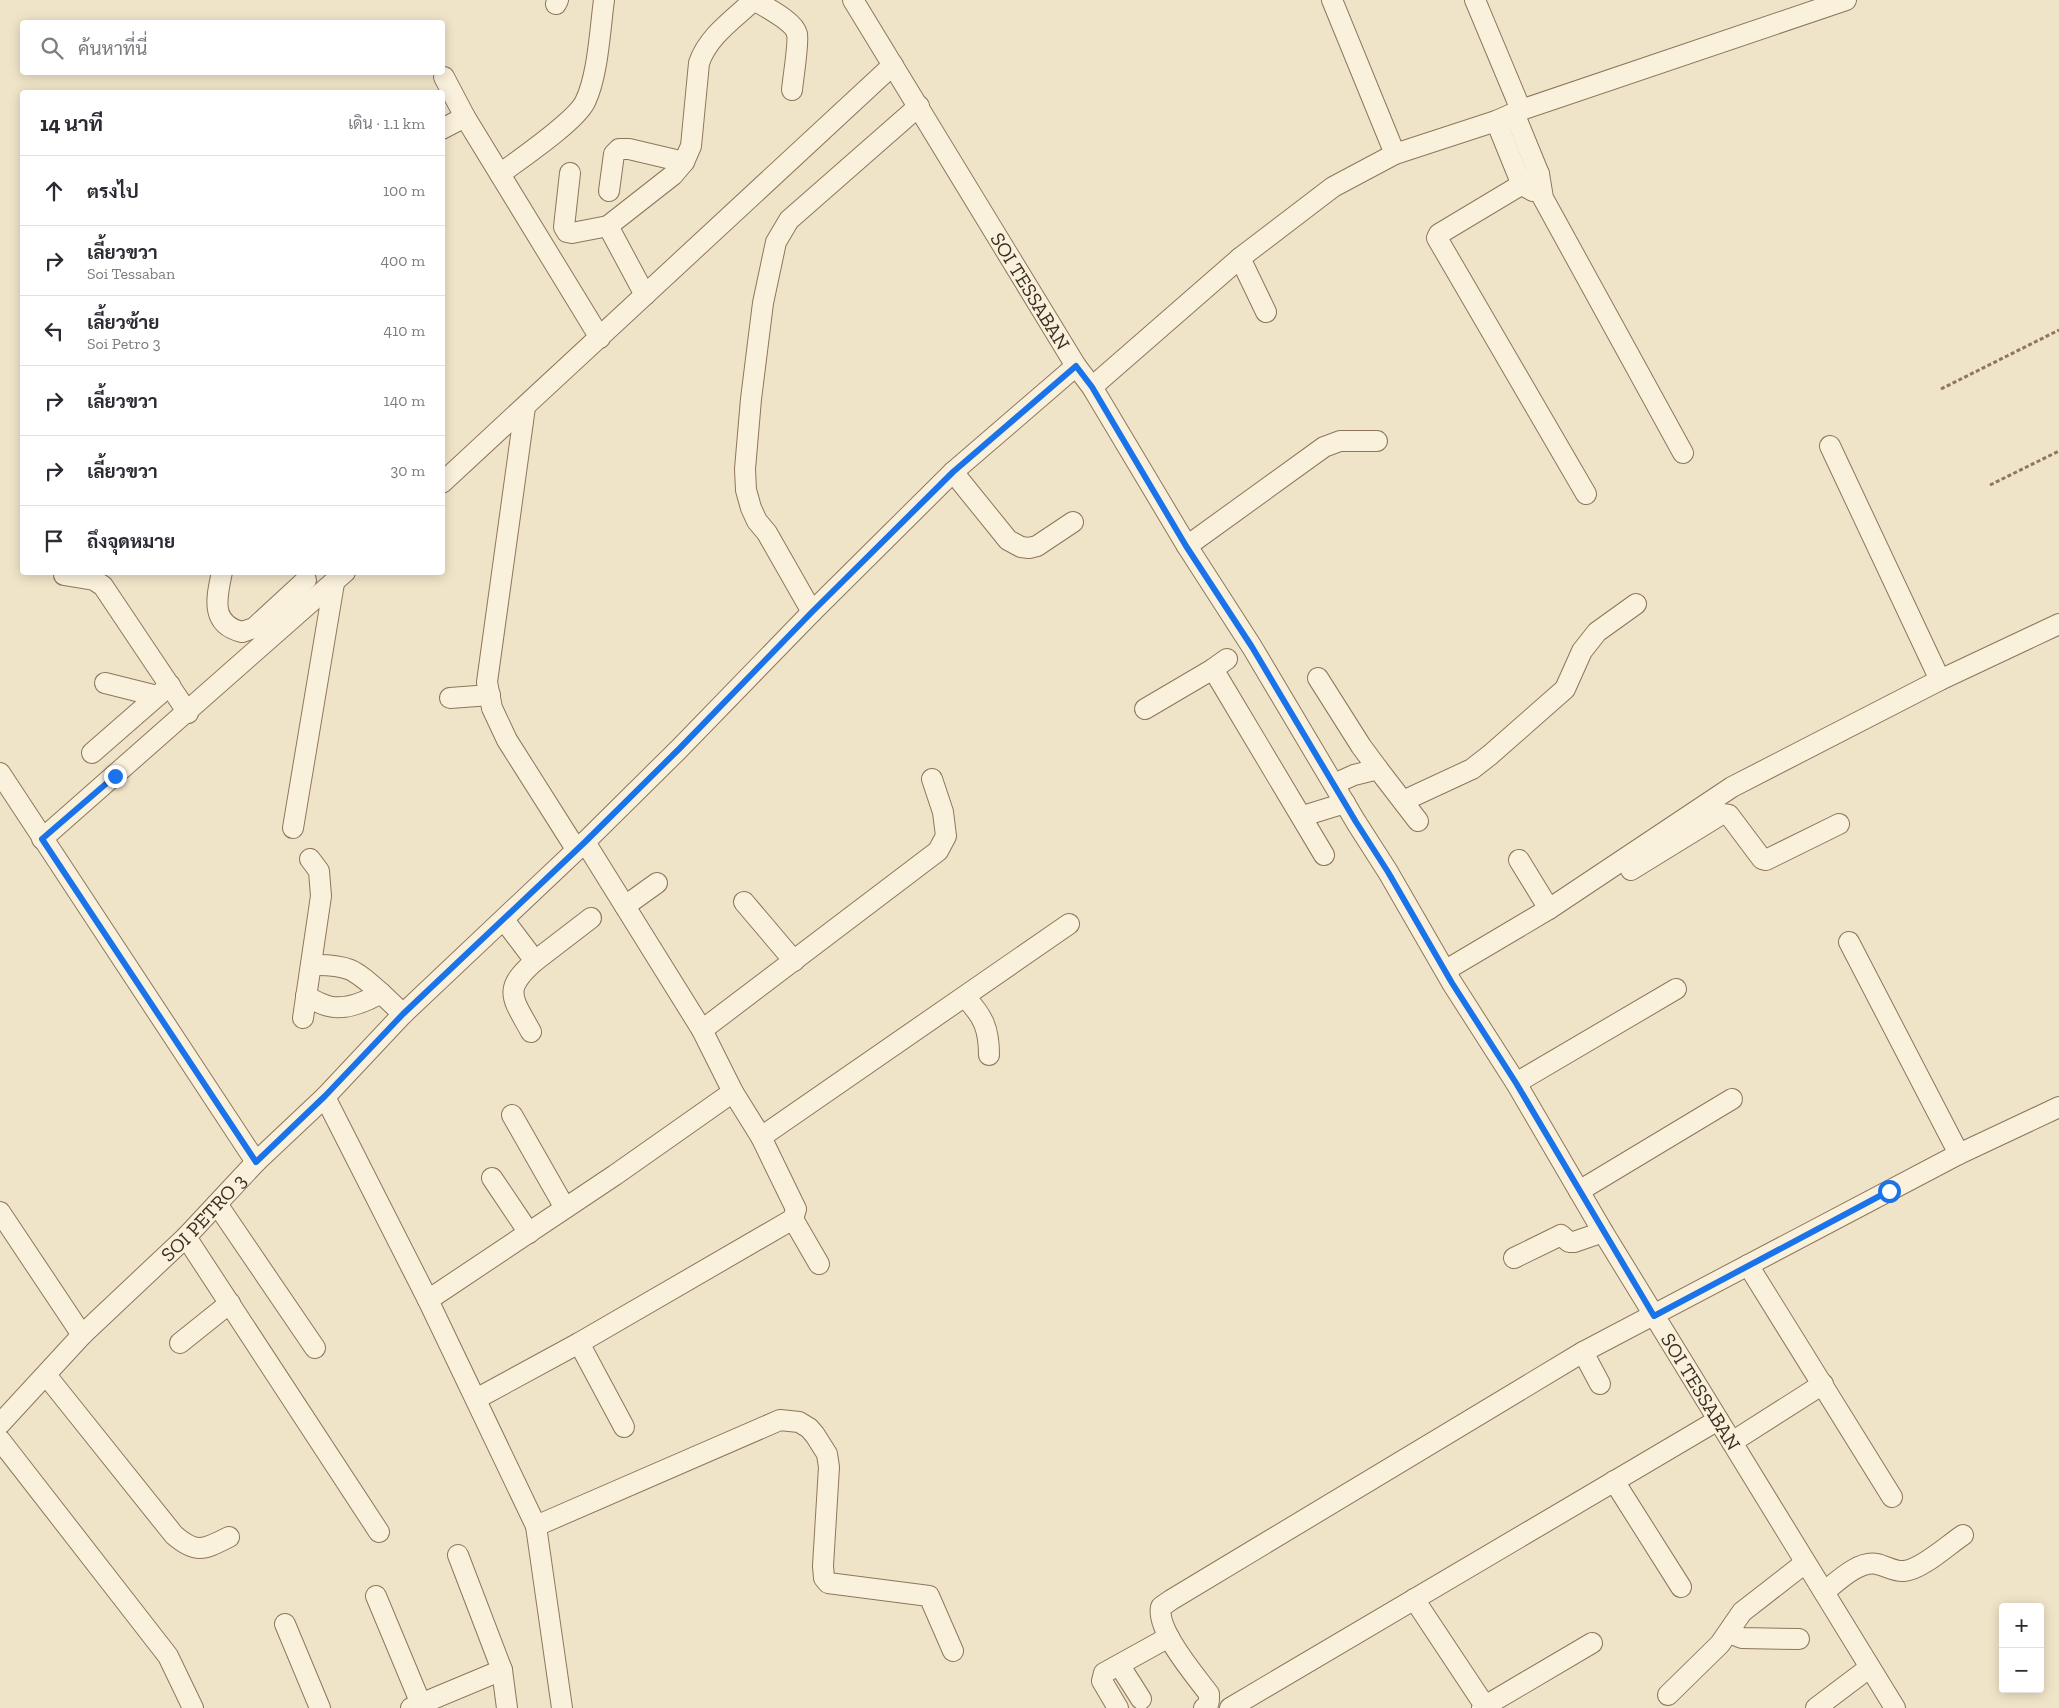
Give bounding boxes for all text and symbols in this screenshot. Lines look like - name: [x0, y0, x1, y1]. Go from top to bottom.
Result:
- search box: [20, 20, 445, 75]
- icon: search: [38, 34, 66, 62]
- text: ค้นหาที่นี่: [78, 37, 147, 60]
- text: 14 นาที: [40, 111, 103, 136]
- text: เดิน · 1.1 km: [348, 114, 425, 133]
- icon: ahead: [40, 177, 68, 205]
- text: ตรงไป: [87, 180, 139, 203]
- text: 100 m: [383, 181, 425, 200]
- street label: SOI TESSABAN: [986, 228, 1075, 355]
- text: เลี้ยวขวา: [87, 241, 158, 264]
- icon: right: [40, 247, 68, 275]
- text: 400 m: [381, 251, 425, 270]
- text: Soi Tessaban: [87, 264, 175, 283]
- text: เลี้ยวซ้าย: [87, 311, 159, 334]
- icon: left: [40, 317, 68, 345]
- text: 410 m: [384, 321, 425, 340]
- text: Soi Petro 3: [87, 334, 161, 353]
- icon: right: [40, 387, 68, 415]
- text: เลี้ยวขวา: [87, 390, 158, 413]
- text: 140 m: [384, 391, 425, 410]
- icon: right: [40, 457, 68, 485]
- text: เลี้ยวขวา: [87, 460, 158, 483]
- text: 30 m: [391, 461, 425, 480]
- icon: arrive: [40, 527, 68, 555]
- text: ถึงจุดหมาย: [87, 530, 175, 553]
- route end: [104, 765, 127, 788]
- street label: SOI PETRO 3: [156, 1169, 251, 1266]
- route start: [1878, 1180, 1901, 1203]
- street label: SOI TESSABAN: [1656, 1329, 1746, 1455]
- map controls: [1999, 1603, 2044, 1693]
- button: +: [1999, 1603, 2044, 1648]
- button: −: [1999, 1648, 2044, 1693]

